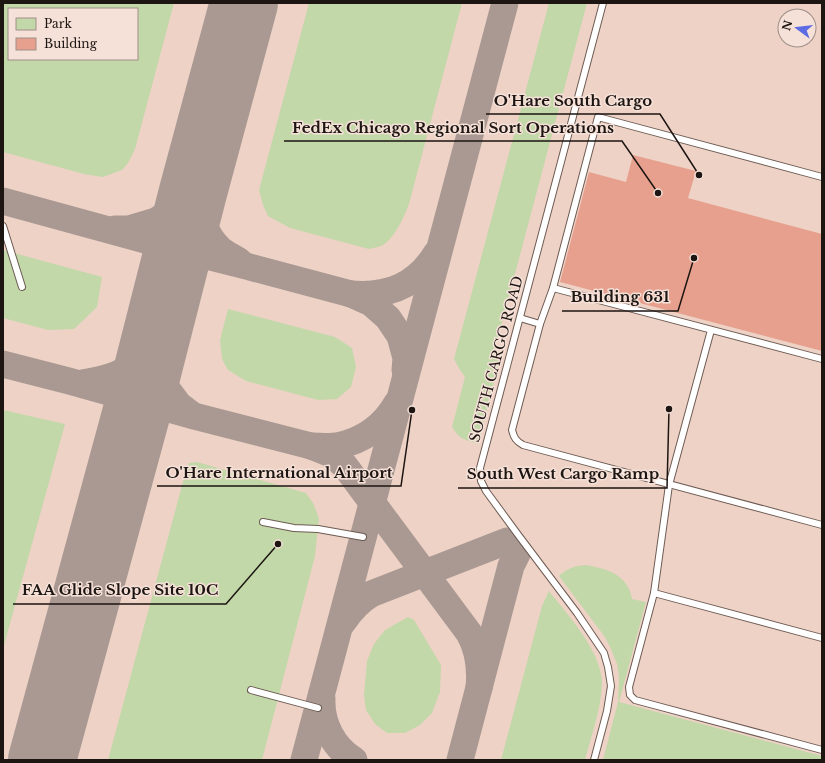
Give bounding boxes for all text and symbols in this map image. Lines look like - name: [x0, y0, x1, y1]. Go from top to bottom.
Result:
- legend: [8, 8, 138, 60]
- north arrow: [777, 8, 817, 48]
- text: Park: [44, 16, 72, 31]
- text: N: [779, 18, 796, 32]
- text: Building: [44, 36, 98, 51]
- callout: O'Hare South Cargo: [486, 87, 660, 114]
- text: O'Hare South Cargo: [494, 91, 652, 110]
- callout: FedEx Chicago Regional Sort Operations: [284, 114, 622, 141]
- text: FedEx Chicago Regional Sort Operations: [292, 118, 614, 137]
- street label: SOUTH CARGO ROAD: [465, 274, 527, 444]
- callout: Building 631: [562, 284, 678, 311]
- text: Building 631: [570, 287, 670, 306]
- callout: O'Hare International Airport: [157, 459, 401, 486]
- callout: South West Cargo Ramp: [458, 461, 667, 488]
- text: O'Hare International Airport: [166, 463, 393, 482]
- text: South West Cargo Ramp: [467, 464, 659, 483]
- callout: FAA Glide Slope Site 10C: [13, 577, 226, 604]
- text: FAA Glide Slope Site 10C: [22, 580, 218, 599]

